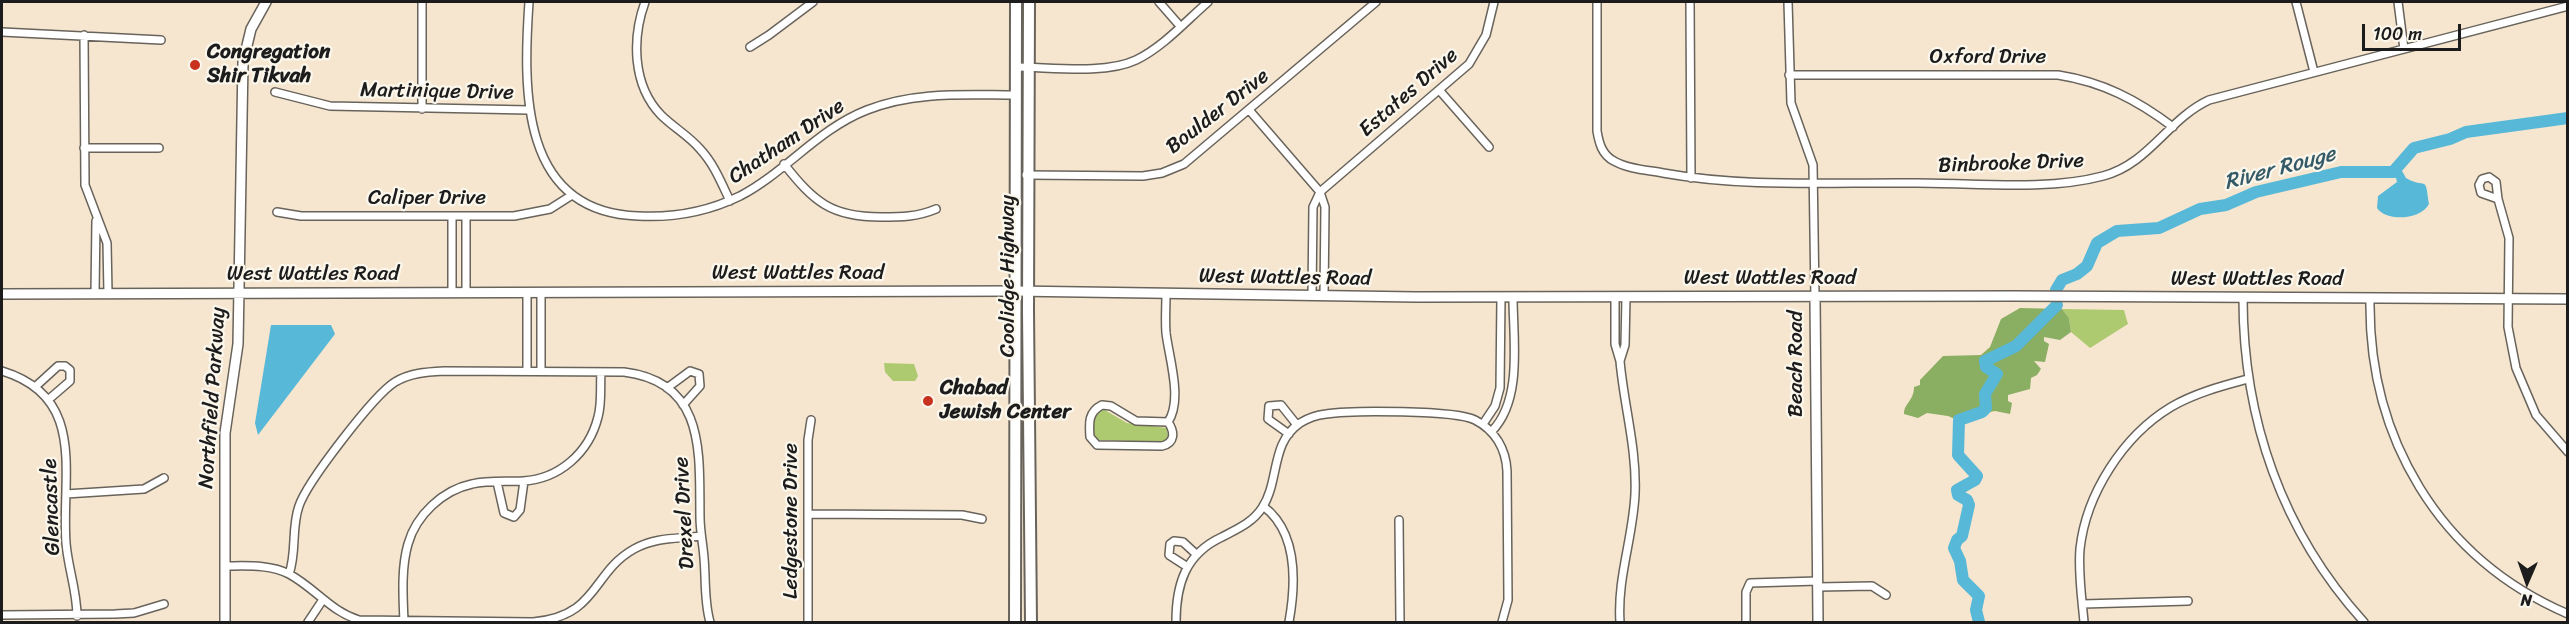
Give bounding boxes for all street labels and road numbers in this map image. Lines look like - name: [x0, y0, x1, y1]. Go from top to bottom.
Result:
- street label: Estates Drive: [1354, 43, 1464, 143]
- street label: Oxford Drive: [1930, 45, 2046, 71]
- street label: Boulder Drive: [1161, 64, 1275, 160]
- street label: Martinique Drive: [360, 78, 514, 106]
- street label: Chatham Drive: [724, 94, 850, 190]
- street label: Binbrooke Drive: [1938, 149, 2084, 179]
- street label: Caliper Drive: [368, 186, 486, 212]
- street label: Coolidge Highway: [996, 195, 1022, 357]
- street label: West Wattles Road: [712, 261, 884, 287]
- street label: West Wattles Road: [227, 262, 399, 288]
- street label: West Wattles Road: [1199, 264, 1371, 292]
- street label: West Wattles Road: [1684, 266, 1856, 292]
- street label: West Wattles Road: [2171, 267, 2343, 293]
- street label: Northfield Parkway: [194, 306, 232, 490]
- street label: Beach Road: [1784, 311, 1810, 417]
- street label: Ledgestone Drive: [779, 443, 805, 599]
- street label: Drexel Drive: [669, 456, 701, 570]
- street label: Glencastle: [38, 458, 66, 556]

